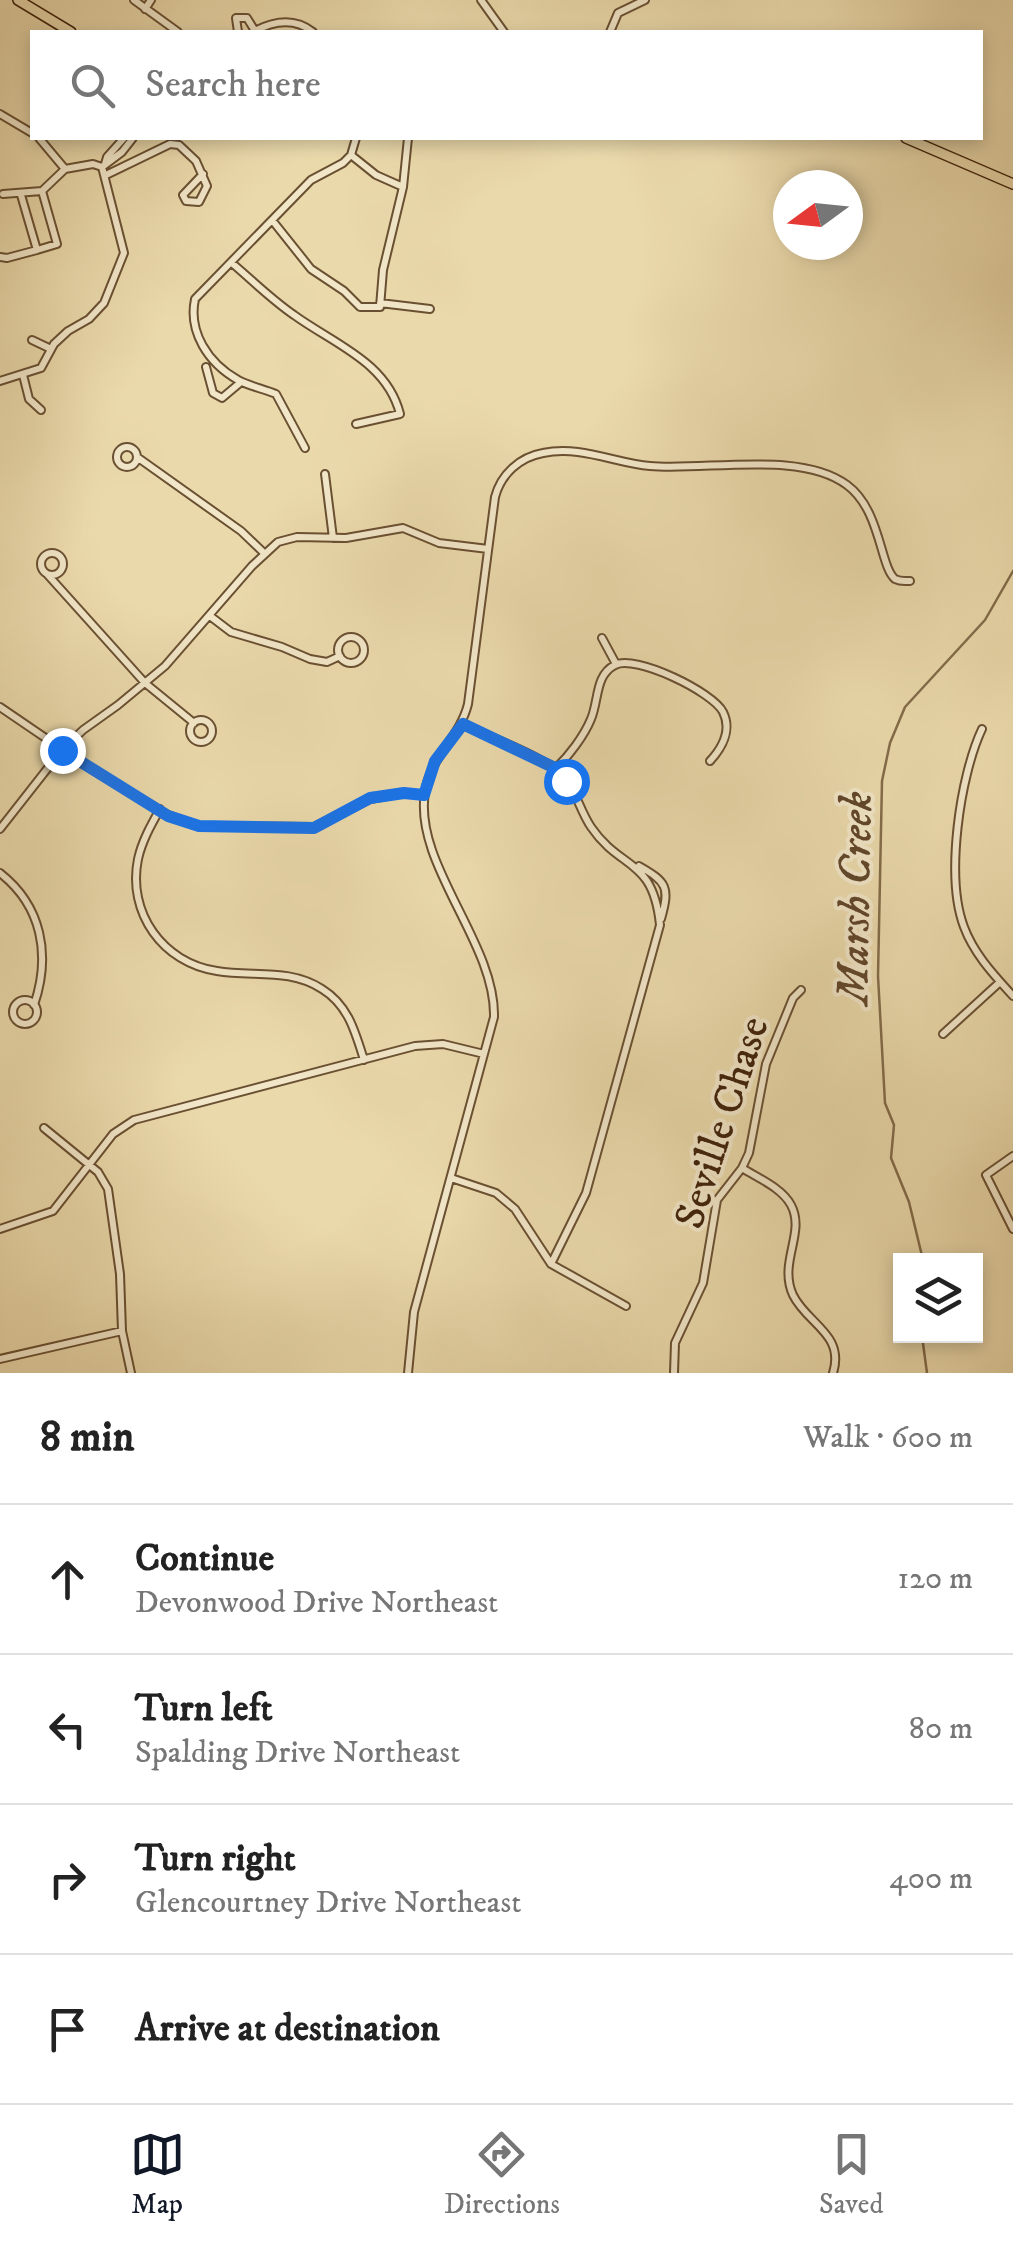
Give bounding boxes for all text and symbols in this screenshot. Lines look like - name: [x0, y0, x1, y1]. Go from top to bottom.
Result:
- search box: [30, 30, 983, 140]
- icon: search: [65, 58, 120, 113]
- text: Search here: [145, 61, 321, 109]
- north arrow: [773, 170, 863, 260]
- route end: [40, 728, 86, 774]
- route start: [544, 759, 590, 805]
- water label: Marsh Creek: [826, 791, 886, 1008]
- street label: Seville Chase: [664, 1011, 781, 1235]
- map controls: [893, 1253, 983, 1343]
- button: layers: [893, 1253, 983, 1343]
- text: 8 min: [40, 1412, 134, 1464]
- text: Walk · 600 m: [803, 1418, 973, 1458]
- text: Continue: [135, 1535, 274, 1583]
- icon: ahead: [40, 1552, 95, 1607]
- text: 120 m: [897, 1559, 973, 1599]
- text: Devonwood Drive Northeast: [135, 1583, 498, 1623]
- text: Turn left: [135, 1685, 273, 1733]
- icon: left: [40, 1702, 95, 1757]
- text: 80 m: [909, 1709, 973, 1749]
- text: Spalding Drive Northeast: [135, 1733, 460, 1773]
- text: Turn right: [135, 1835, 296, 1883]
- icon: right: [40, 1852, 95, 1907]
- text: 400 m: [889, 1859, 973, 1899]
- text: Glencourtney Drive Northeast: [135, 1883, 521, 1923]
- icon: arrive: [40, 2002, 95, 2057]
- text: Arrive at destination: [135, 2005, 440, 2053]
- tab: Map: [130, 2127, 185, 2222]
- tab: Directions: [444, 2127, 560, 2222]
- tab: Saved: [819, 2127, 883, 2222]

